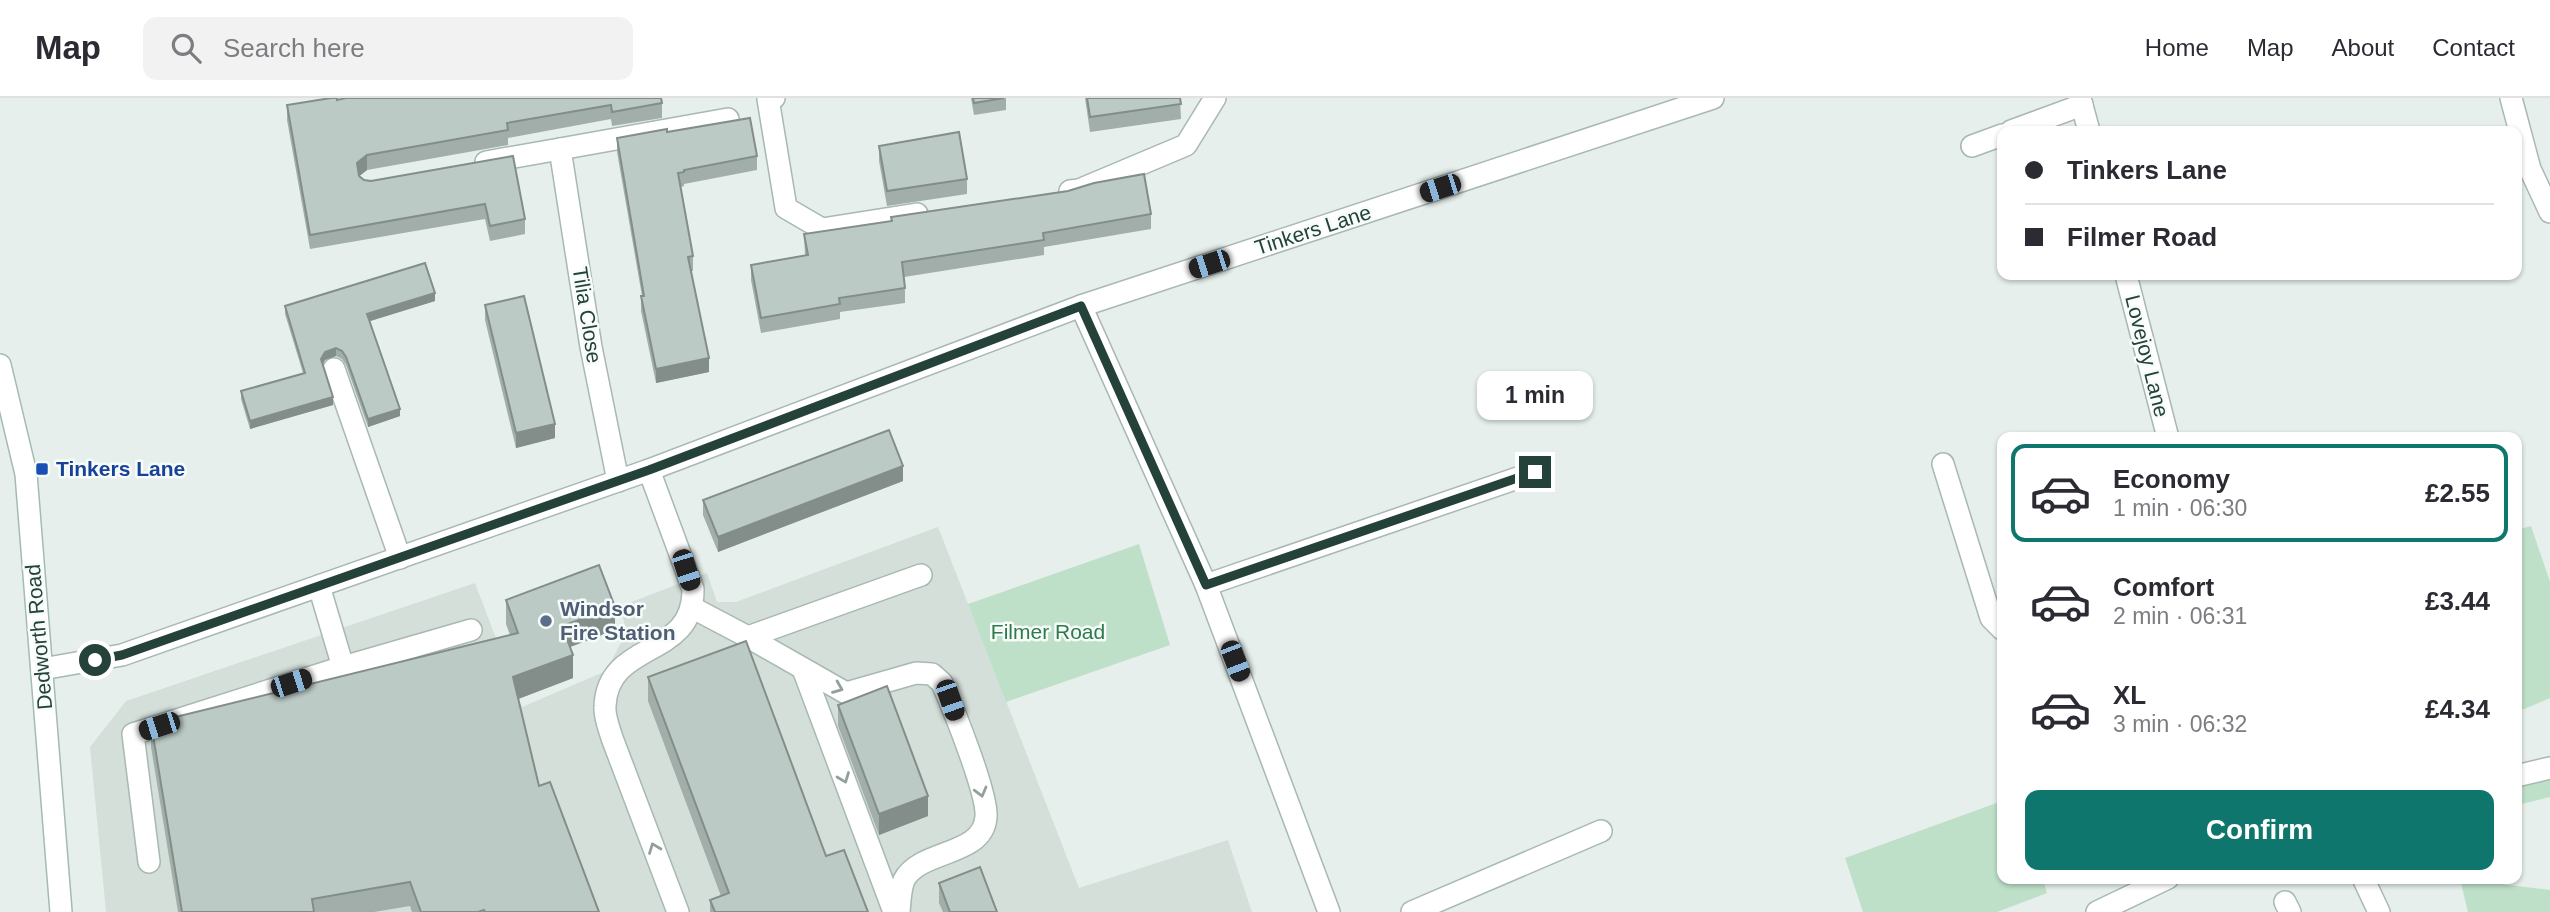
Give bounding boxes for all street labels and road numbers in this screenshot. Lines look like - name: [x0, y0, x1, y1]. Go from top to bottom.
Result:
- street label: Tinkers Lane: [1252, 200, 1374, 259]
- street label: Tilia Close: [569, 265, 606, 365]
- street label: Lovejoy Lane: [2121, 292, 2174, 419]
- street label: Dedworth Road: [21, 563, 56, 711]

